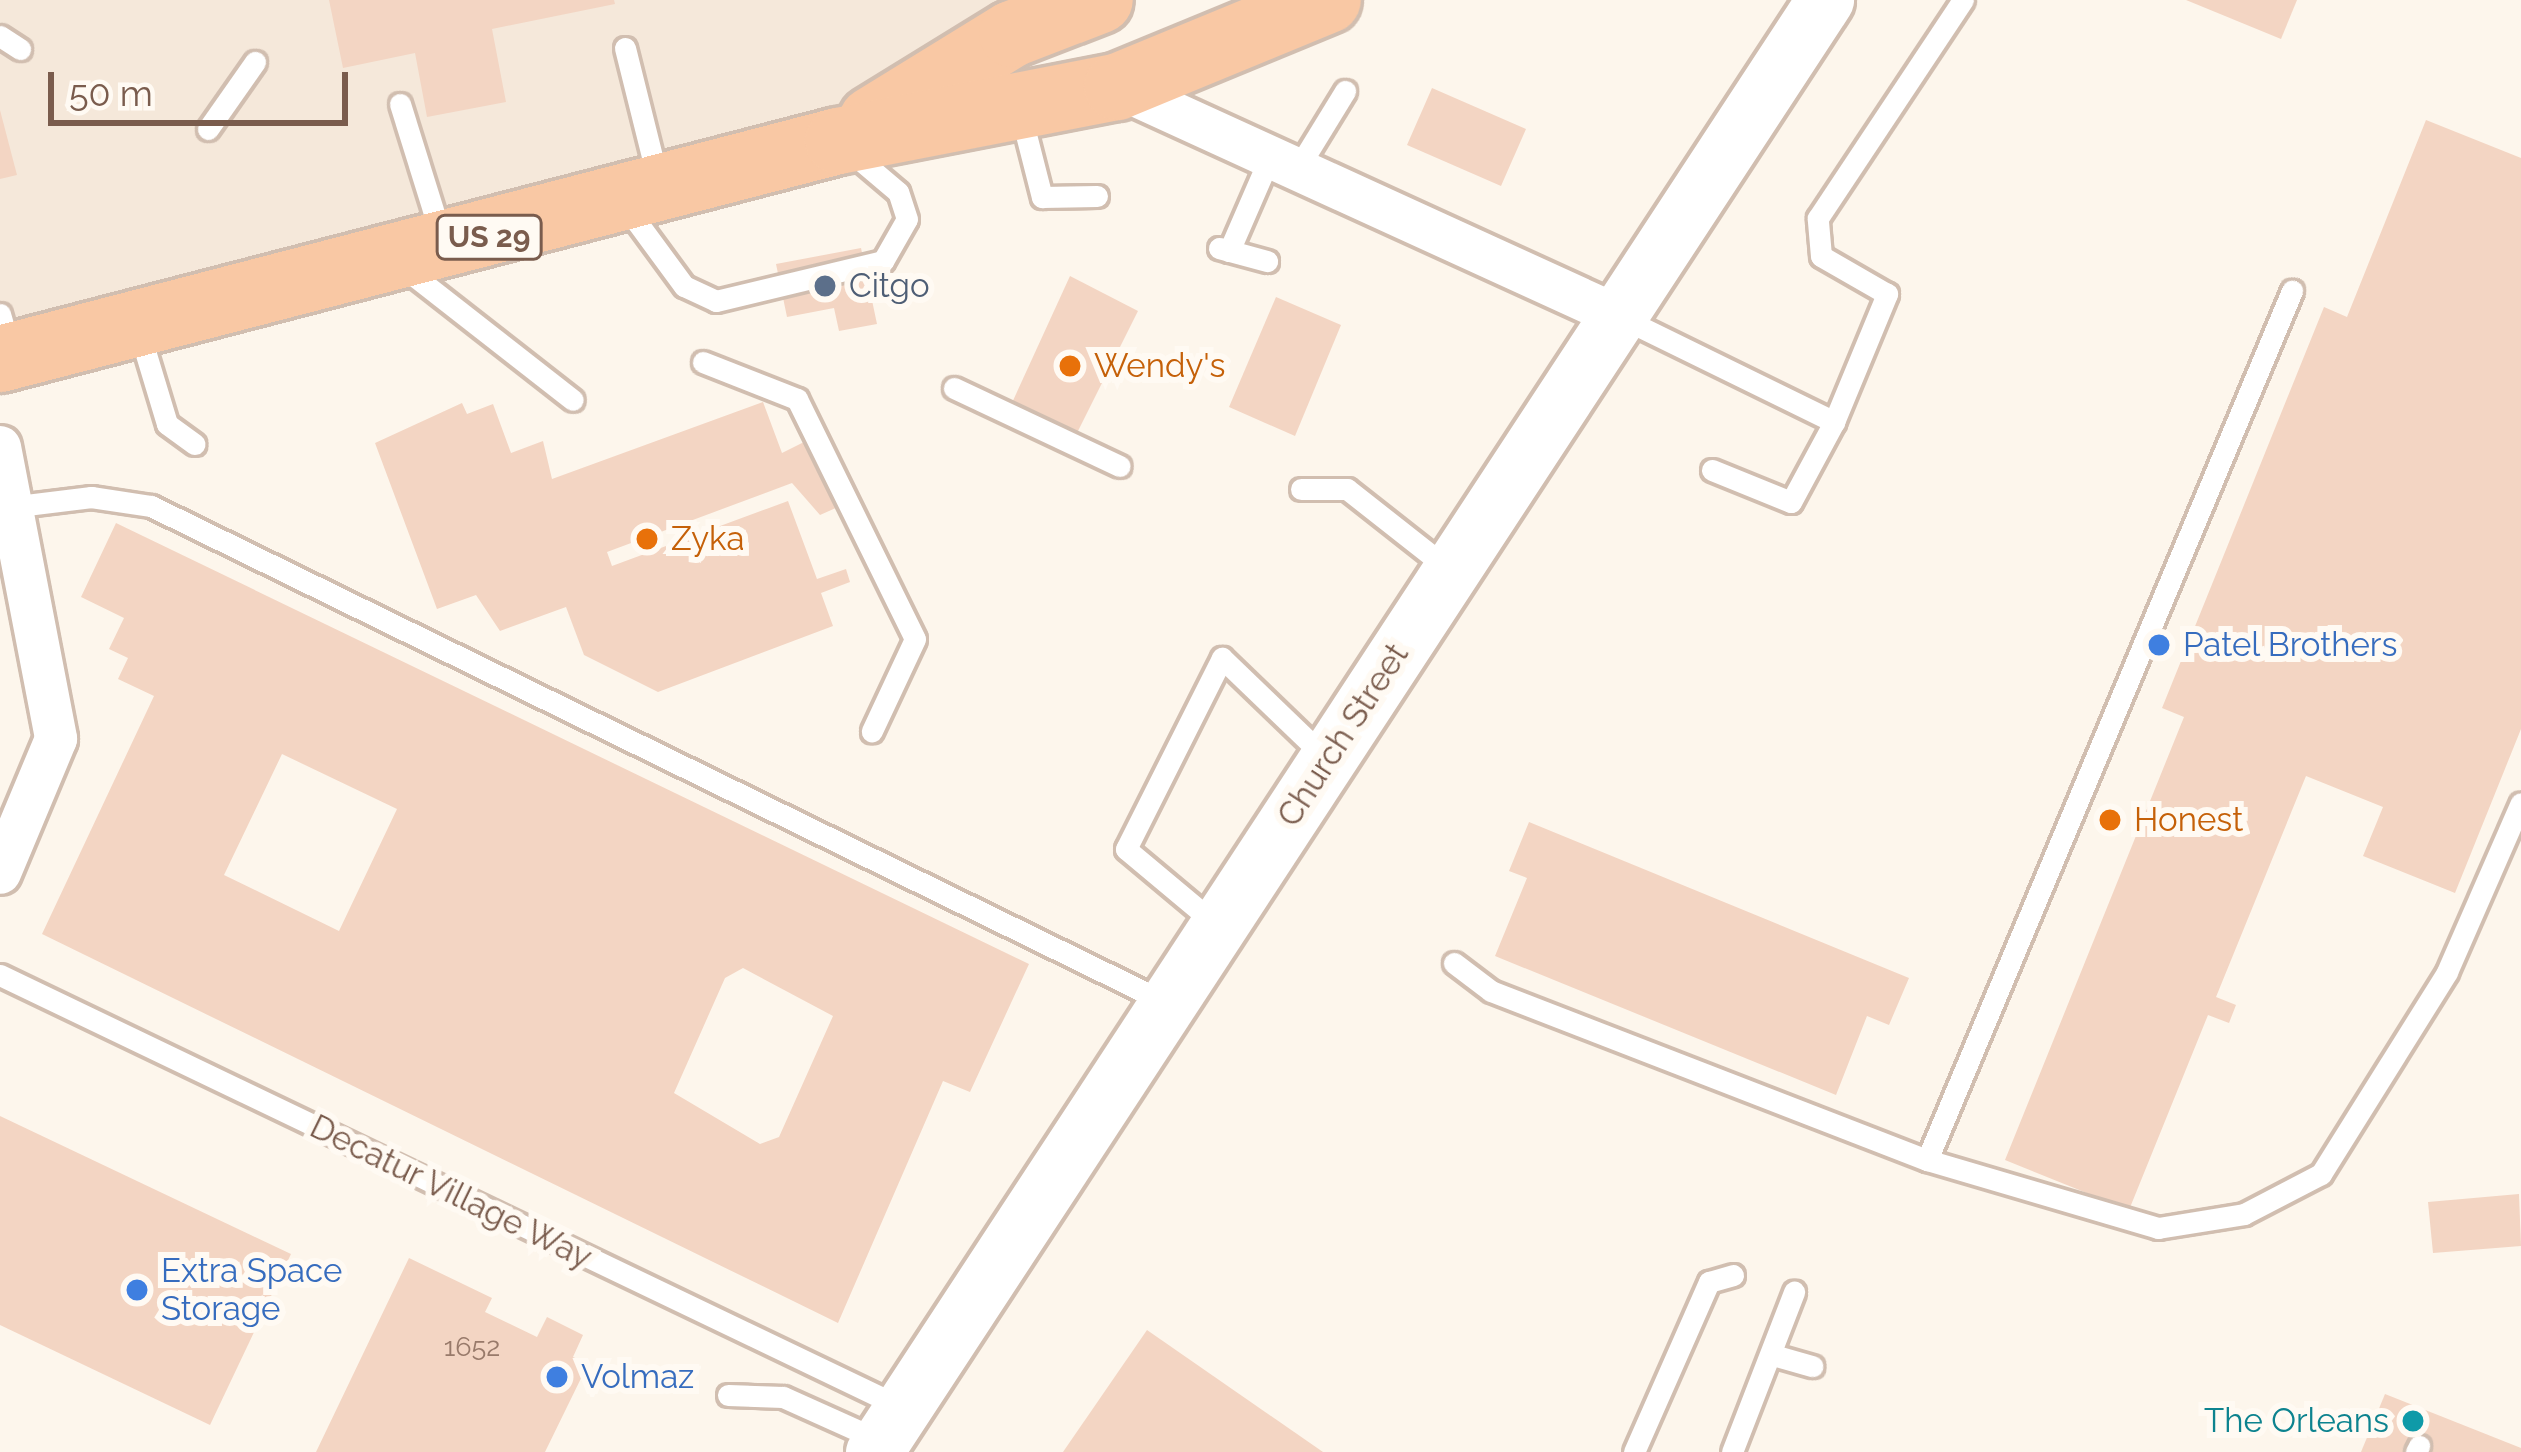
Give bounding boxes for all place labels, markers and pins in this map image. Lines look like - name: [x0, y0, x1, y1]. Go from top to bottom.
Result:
- place label: Citgo: [849, 266, 930, 306]
- marker: Citgo: [812, 273, 838, 299]
- place label: Wendy's: [1094, 346, 1225, 386]
- marker: Wendy's: [1057, 353, 1083, 379]
- place label: Zyka: [671, 519, 744, 559]
- marker: Zyka: [634, 526, 660, 552]
- place label: Patel Brothers: [2183, 625, 2398, 665]
- marker: Patel Brothers: [2146, 632, 2172, 658]
- place label: Honest: [2134, 800, 2243, 840]
- marker: Honest: [2097, 807, 2123, 833]
- place label: Extra Space Storage: [161, 1251, 342, 1329]
- marker: Extra Space Storage: [124, 1277, 150, 1303]
- place label: Volmaz: [581, 1357, 694, 1397]
- marker: Volmaz: [544, 1364, 570, 1390]
- place label: The Orleans: [2204, 1401, 2389, 1441]
- marker: The Orleans: [2400, 1408, 2426, 1434]

